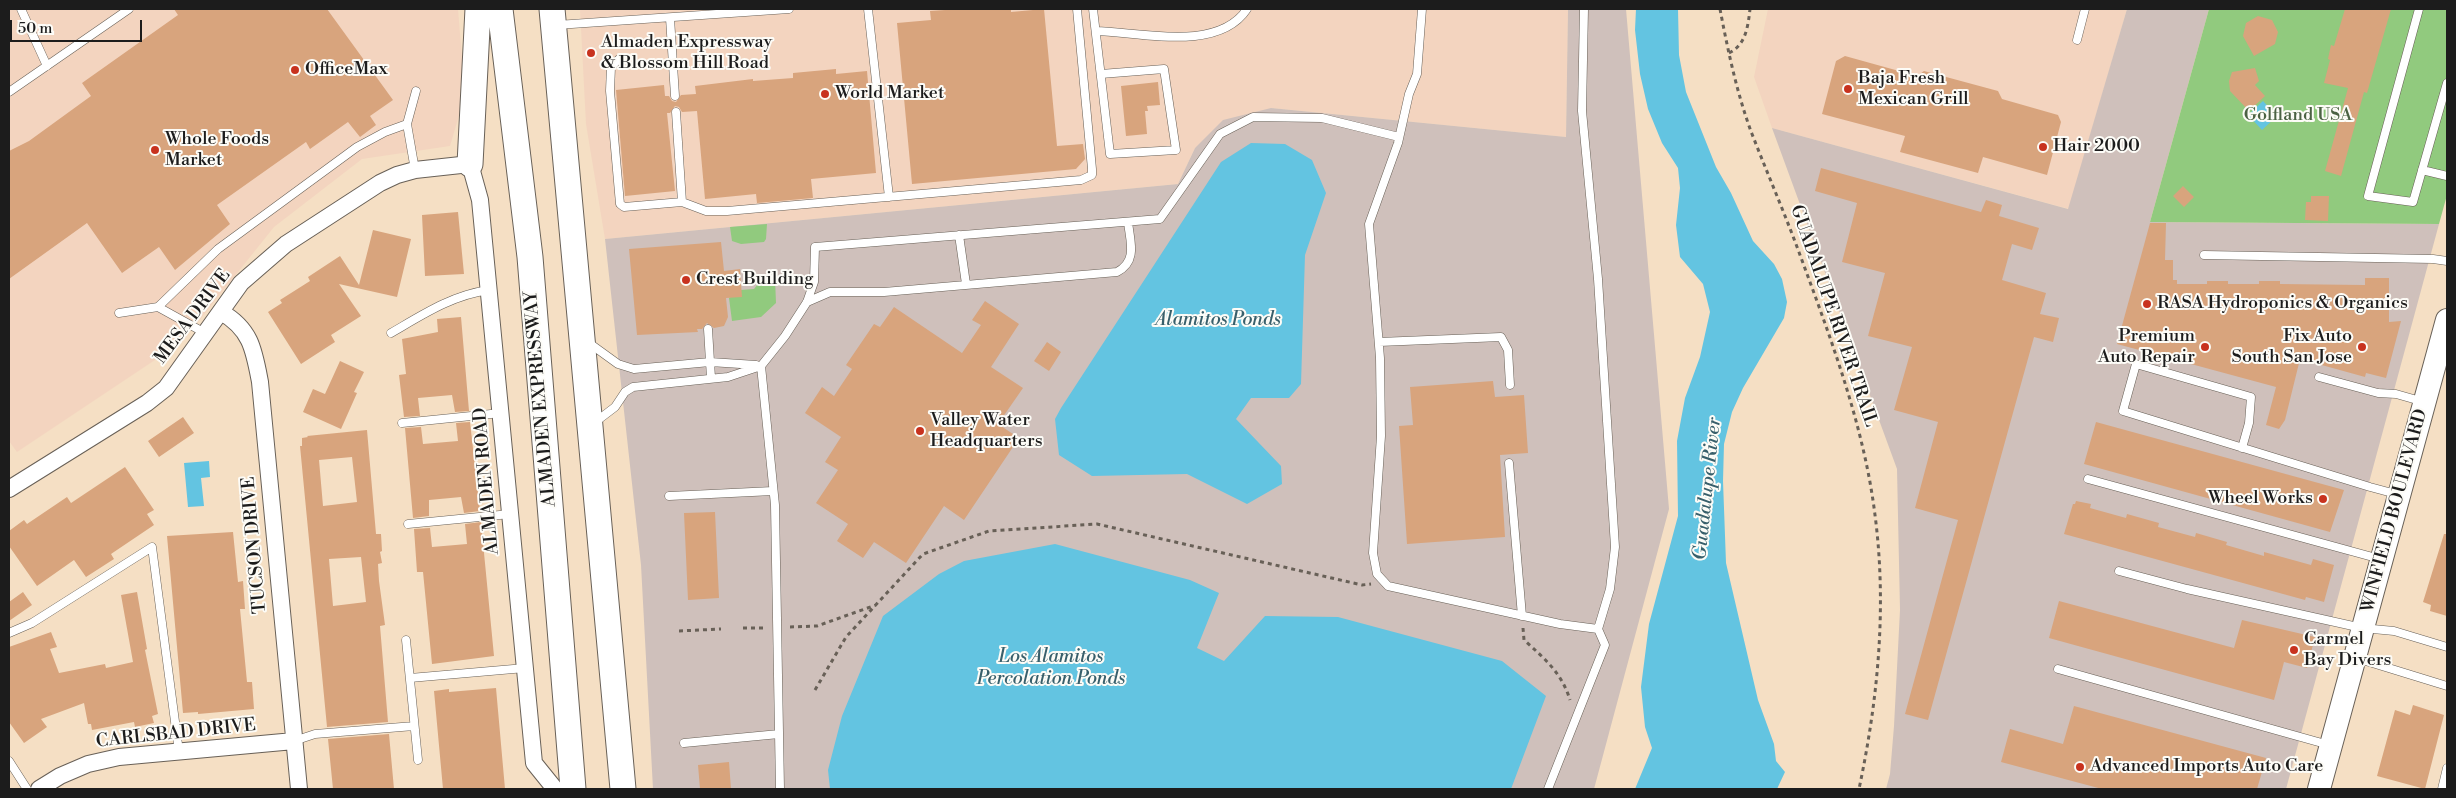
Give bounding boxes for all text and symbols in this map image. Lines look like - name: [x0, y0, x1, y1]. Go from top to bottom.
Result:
- scale bar: [12, 10, 145, 42]
- text: 50 m: [18, 19, 52, 38]
- place label: Almaden Expressway & Blossom Hill Road: [601, 32, 772, 74]
- marker: Almaden Expressway & Blossom Hill Road: [585, 47, 597, 59]
- place label: OfficeMax: [305, 59, 388, 81]
- marker: OfficeMax: [289, 64, 301, 76]
- place label: Baja Fresh Mexican Grill: [1858, 68, 1969, 110]
- place label: World Market: [835, 83, 944, 105]
- marker: Baja Fresh Mexican Grill: [1842, 83, 1854, 95]
- marker: World Market: [819, 88, 831, 100]
- park label: Golfland USA: [2244, 105, 2352, 127]
- place label: Whole Foods Market: [165, 129, 269, 172]
- place label: Hair 2000: [2053, 136, 2140, 158]
- marker: Hair 2000: [2037, 141, 2049, 153]
- marker: Whole Foods Market: [149, 144, 161, 156]
- street label: GUADALUPE RIVER TRAIL: [1785, 202, 1881, 430]
- street label: MESA DRIVE: [150, 265, 236, 369]
- place label: Crest Building: [696, 269, 814, 291]
- marker: Crest Building: [680, 274, 692, 286]
- street label: ALMADEN EXPRESSWAY: [521, 290, 561, 508]
- place label: RASA Hydroponics & Organics: [2157, 293, 2408, 315]
- marker: RASA Hydroponics & Organics: [2141, 298, 2153, 310]
- water label: Alamitos Ponds: [1155, 309, 1281, 331]
- place label: Premium Auto Repair: [2098, 326, 2195, 368]
- place label: Fix Auto South San Jose: [2232, 326, 2352, 368]
- marker: Premium Auto Repair: [2199, 341, 2211, 353]
- marker: Fix Auto South San Jose: [2356, 341, 2368, 353]
- street label: ALMADEN ROAD: [470, 406, 504, 556]
- street label: WINFIELD BOULEVARD: [2357, 407, 2433, 615]
- place label: Valley Water Headquarters: [930, 410, 1043, 452]
- water label: Guadalupe River: [1689, 417, 1727, 561]
- marker: Valley Water Headquarters: [914, 425, 926, 437]
- street label: TUCSON DRIVE: [238, 475, 272, 615]
- place label: Wheel Works: [2208, 488, 2313, 510]
- marker: Wheel Works: [2317, 493, 2329, 505]
- place label: Carmel Bay Divers: [2304, 629, 2391, 672]
- marker: Carmel Bay Divers: [2288, 644, 2300, 656]
- water label: Los Alamitos Percolation Ponds: [977, 646, 1125, 690]
- street label: CARLSBAD DRIVE: [95, 715, 257, 753]
- place label: Advanced Imports Auto Care: [2090, 756, 2323, 778]
- marker: Advanced Imports Auto Care: [2074, 761, 2086, 773]

